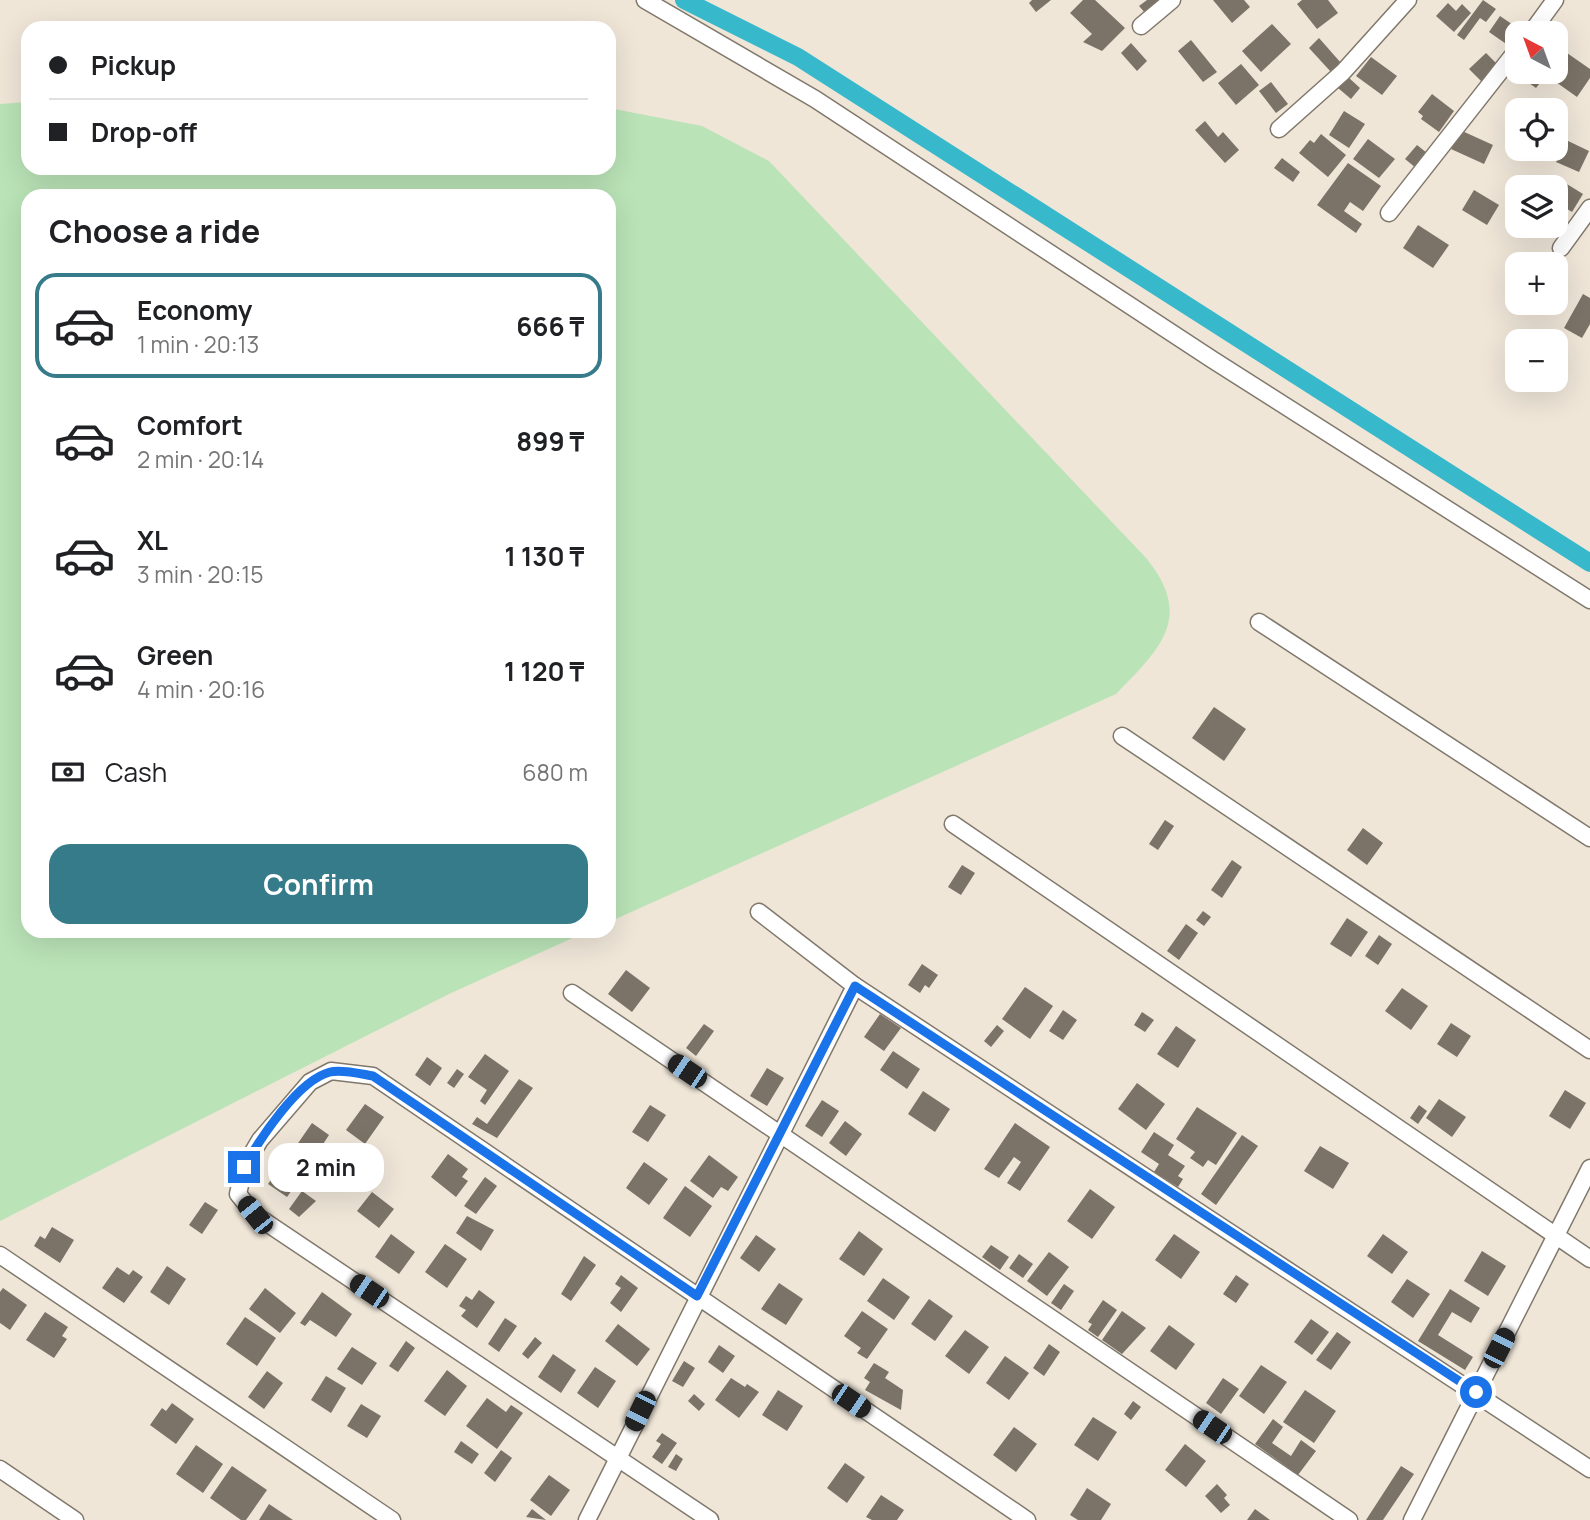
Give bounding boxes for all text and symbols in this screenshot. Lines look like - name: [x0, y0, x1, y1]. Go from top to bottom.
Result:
- north arrow: [1505, 21, 1568, 84]
- map controls: [1505, 21, 1568, 392]
- text: Pickup: [91, 47, 176, 83]
- button: locate: [1505, 98, 1568, 161]
- text: Drop-off: [91, 114, 197, 150]
- button: layers: [1505, 175, 1568, 238]
- text: Choose a ride: [49, 209, 260, 253]
- button: +: [1505, 252, 1568, 315]
- text: Economy: [137, 292, 252, 328]
- icon: car: [53, 294, 116, 357]
- text: 666 ₸: [516, 308, 584, 344]
- text: 1 min · 20:13: [137, 328, 259, 360]
- button: −: [1505, 329, 1568, 392]
- text: Comfort: [137, 407, 243, 443]
- icon: car: [53, 409, 116, 472]
- text: 899 ₸: [516, 423, 584, 459]
- text: 2 min · 20:14: [137, 443, 264, 475]
- text: XL: [137, 522, 168, 558]
- icon: car: [53, 524, 116, 587]
- text: 1 130 ₸: [504, 538, 584, 574]
- text: 3 min · 20:15: [137, 558, 264, 590]
- text: Green: [137, 637, 213, 673]
- icon: car: [53, 639, 116, 702]
- text: 1 120 ₸: [504, 653, 584, 689]
- text: 4 min · 20:16: [137, 673, 265, 705]
- icon: cash: [49, 753, 87, 791]
- text: Cash: [105, 754, 167, 790]
- text: 680 m: [522, 756, 588, 788]
- button: Confirm: [49, 844, 588, 924]
- car: [664, 1051, 711, 1091]
- callout: 2 min: [268, 1142, 384, 1192]
- route end: [228, 1151, 260, 1183]
- text: 2 min: [296, 1151, 356, 1183]
- car: [234, 1192, 277, 1238]
- car: [346, 1271, 393, 1311]
- car: [1481, 1325, 1518, 1371]
- route start: [1460, 1376, 1492, 1408]
- car: [828, 1381, 875, 1421]
- car: [622, 1388, 659, 1434]
- car: [1189, 1407, 1236, 1447]

